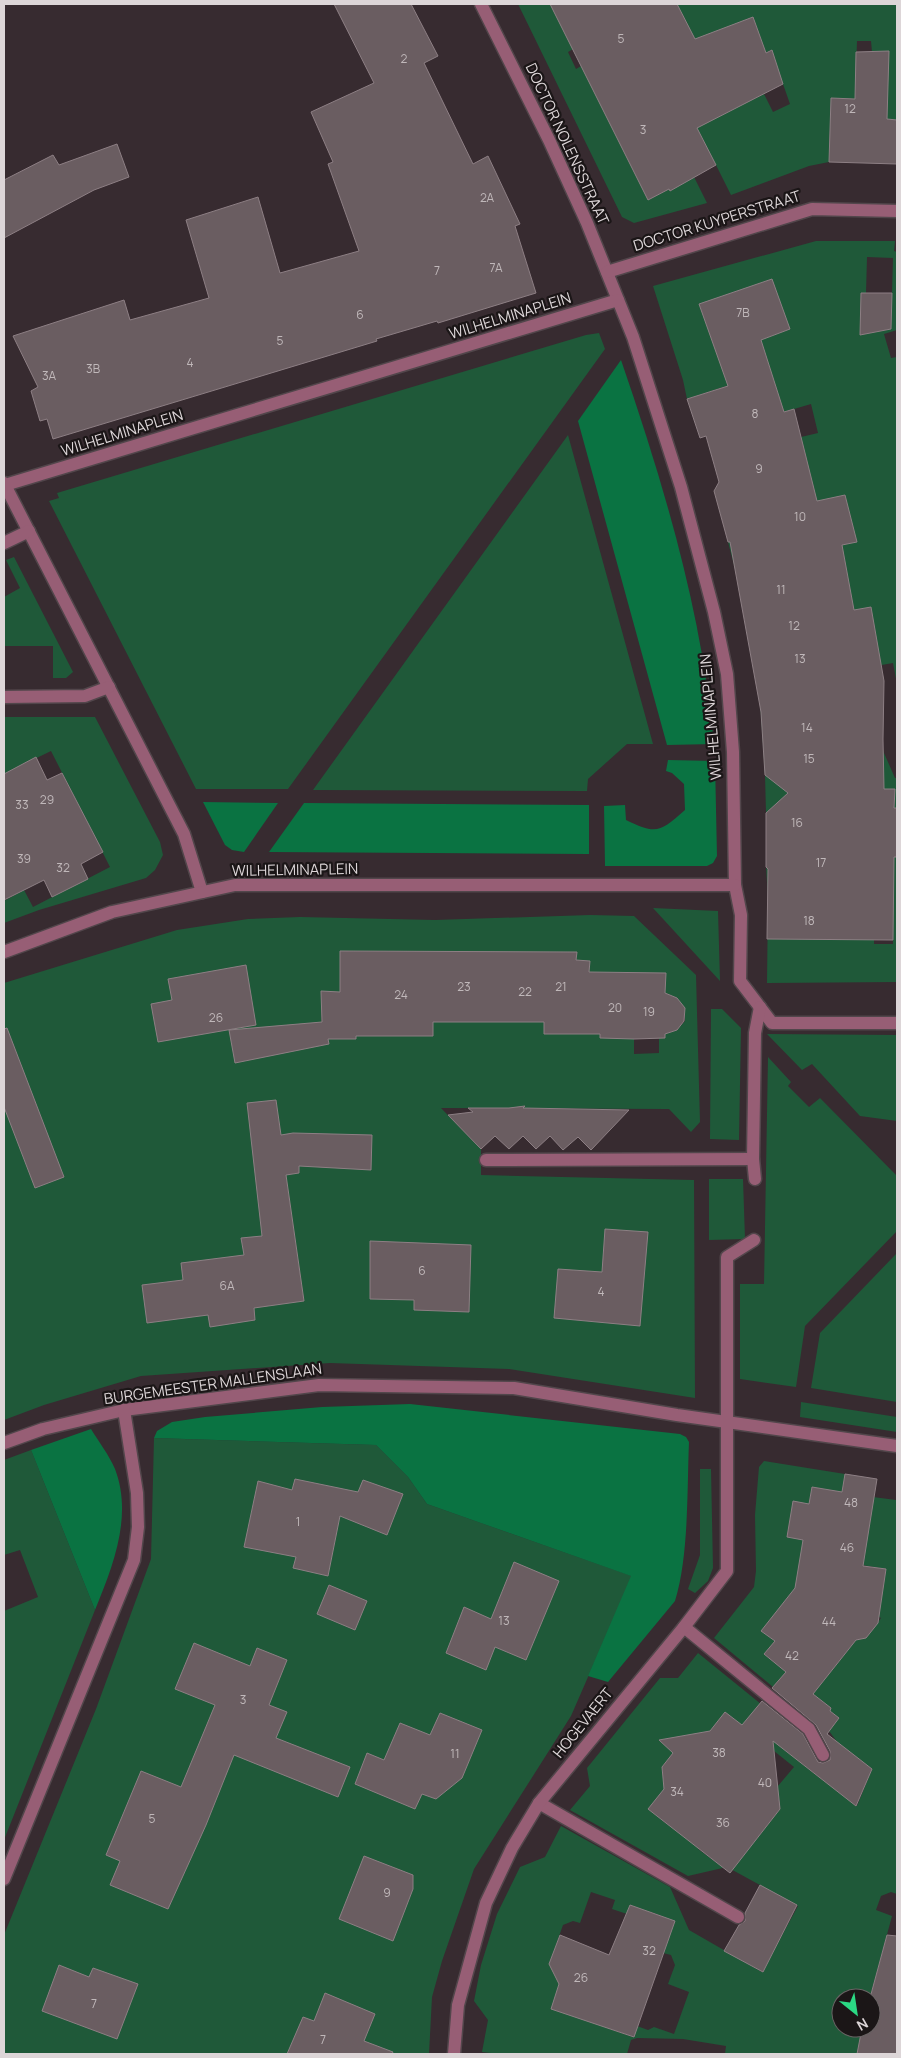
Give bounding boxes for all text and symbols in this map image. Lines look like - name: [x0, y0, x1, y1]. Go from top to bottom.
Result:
- house number: 5: [618, 30, 625, 47]
- house number: 2: [401, 50, 408, 67]
- street label: DOCTOR NOLENSSTRAAT: [521, 59, 614, 228]
- house number: 12: [844, 100, 856, 117]
- house number: 3: [640, 121, 646, 138]
- street label: DOCTOR KUYPERSTRAAT: [631, 185, 803, 256]
- house number: 2A: [480, 189, 494, 206]
- house number: 7A: [489, 259, 503, 276]
- house number: 7: [434, 262, 440, 279]
- street label: WILHELMINAPLEIN: [446, 287, 573, 344]
- house number: 7B: [736, 304, 750, 321]
- house number: 6: [356, 306, 364, 323]
- house number: 5: [277, 332, 284, 349]
- house number: 4: [186, 354, 194, 371]
- house number: 3B: [86, 360, 100, 377]
- house number: 3A: [42, 367, 57, 384]
- street label: WILHELMINAPLEIN: [58, 404, 185, 461]
- house number: 8: [752, 405, 759, 422]
- house number: 9: [755, 460, 763, 477]
- house number: 10: [794, 508, 806, 525]
- house number: 11: [776, 581, 786, 598]
- house number: 12: [788, 617, 800, 634]
- house number: 13: [794, 650, 806, 667]
- street label: WILHELMINAPLEIN: [695, 653, 726, 781]
- house number: 14: [801, 719, 813, 736]
- house number: 15: [803, 750, 815, 767]
- house number: 29: [40, 791, 54, 808]
- house number: 33: [15, 796, 29, 813]
- house number: 16: [791, 814, 803, 831]
- house number: 39: [17, 850, 31, 867]
- house number: 17: [816, 854, 826, 871]
- street label: WILHELMINAPLEIN: [232, 858, 358, 881]
- house number: 32: [56, 859, 70, 876]
- house number: 18: [803, 912, 815, 929]
- house number: 23: [457, 978, 471, 995]
- house number: 21: [555, 978, 567, 995]
- house number: 22: [518, 983, 532, 1000]
- house number: 24: [394, 986, 408, 1003]
- house number: 20: [608, 999, 622, 1016]
- house number: 19: [643, 1003, 655, 1020]
- house number: 26: [209, 1009, 223, 1026]
- house number: 6: [418, 1262, 426, 1279]
- house number: 6A: [219, 1277, 235, 1294]
- house number: 4: [597, 1283, 605, 1300]
- street label: BURGEMEESTER MALLENSLAAN: [103, 1358, 323, 1409]
- house number: 48: [844, 1494, 858, 1511]
- house number: 1: [296, 1513, 300, 1530]
- house number: 46: [840, 1539, 854, 1556]
- house number: 13: [498, 1612, 510, 1629]
- house number: 44: [822, 1613, 836, 1630]
- house number: 42: [785, 1647, 799, 1664]
- street label: HOGEVAERT: [548, 1683, 617, 1762]
- house number: 3: [240, 1691, 246, 1708]
- house number: 38: [712, 1744, 726, 1761]
- house number: 11: [450, 1745, 460, 1762]
- house number: 40: [758, 1774, 772, 1791]
- house number: 34: [670, 1783, 684, 1800]
- house number: 5: [149, 1810, 156, 1827]
- house number: 36: [716, 1814, 730, 1831]
- house number: 9: [383, 1884, 391, 1901]
- house number: 32: [642, 1942, 656, 1959]
- house number: 26: [574, 1969, 588, 1986]
- north arrow: [831, 1988, 881, 2038]
- house number: 7: [91, 1995, 97, 2012]
- text: N: [854, 2014, 872, 2035]
- house number: 7: [320, 2031, 326, 2048]

